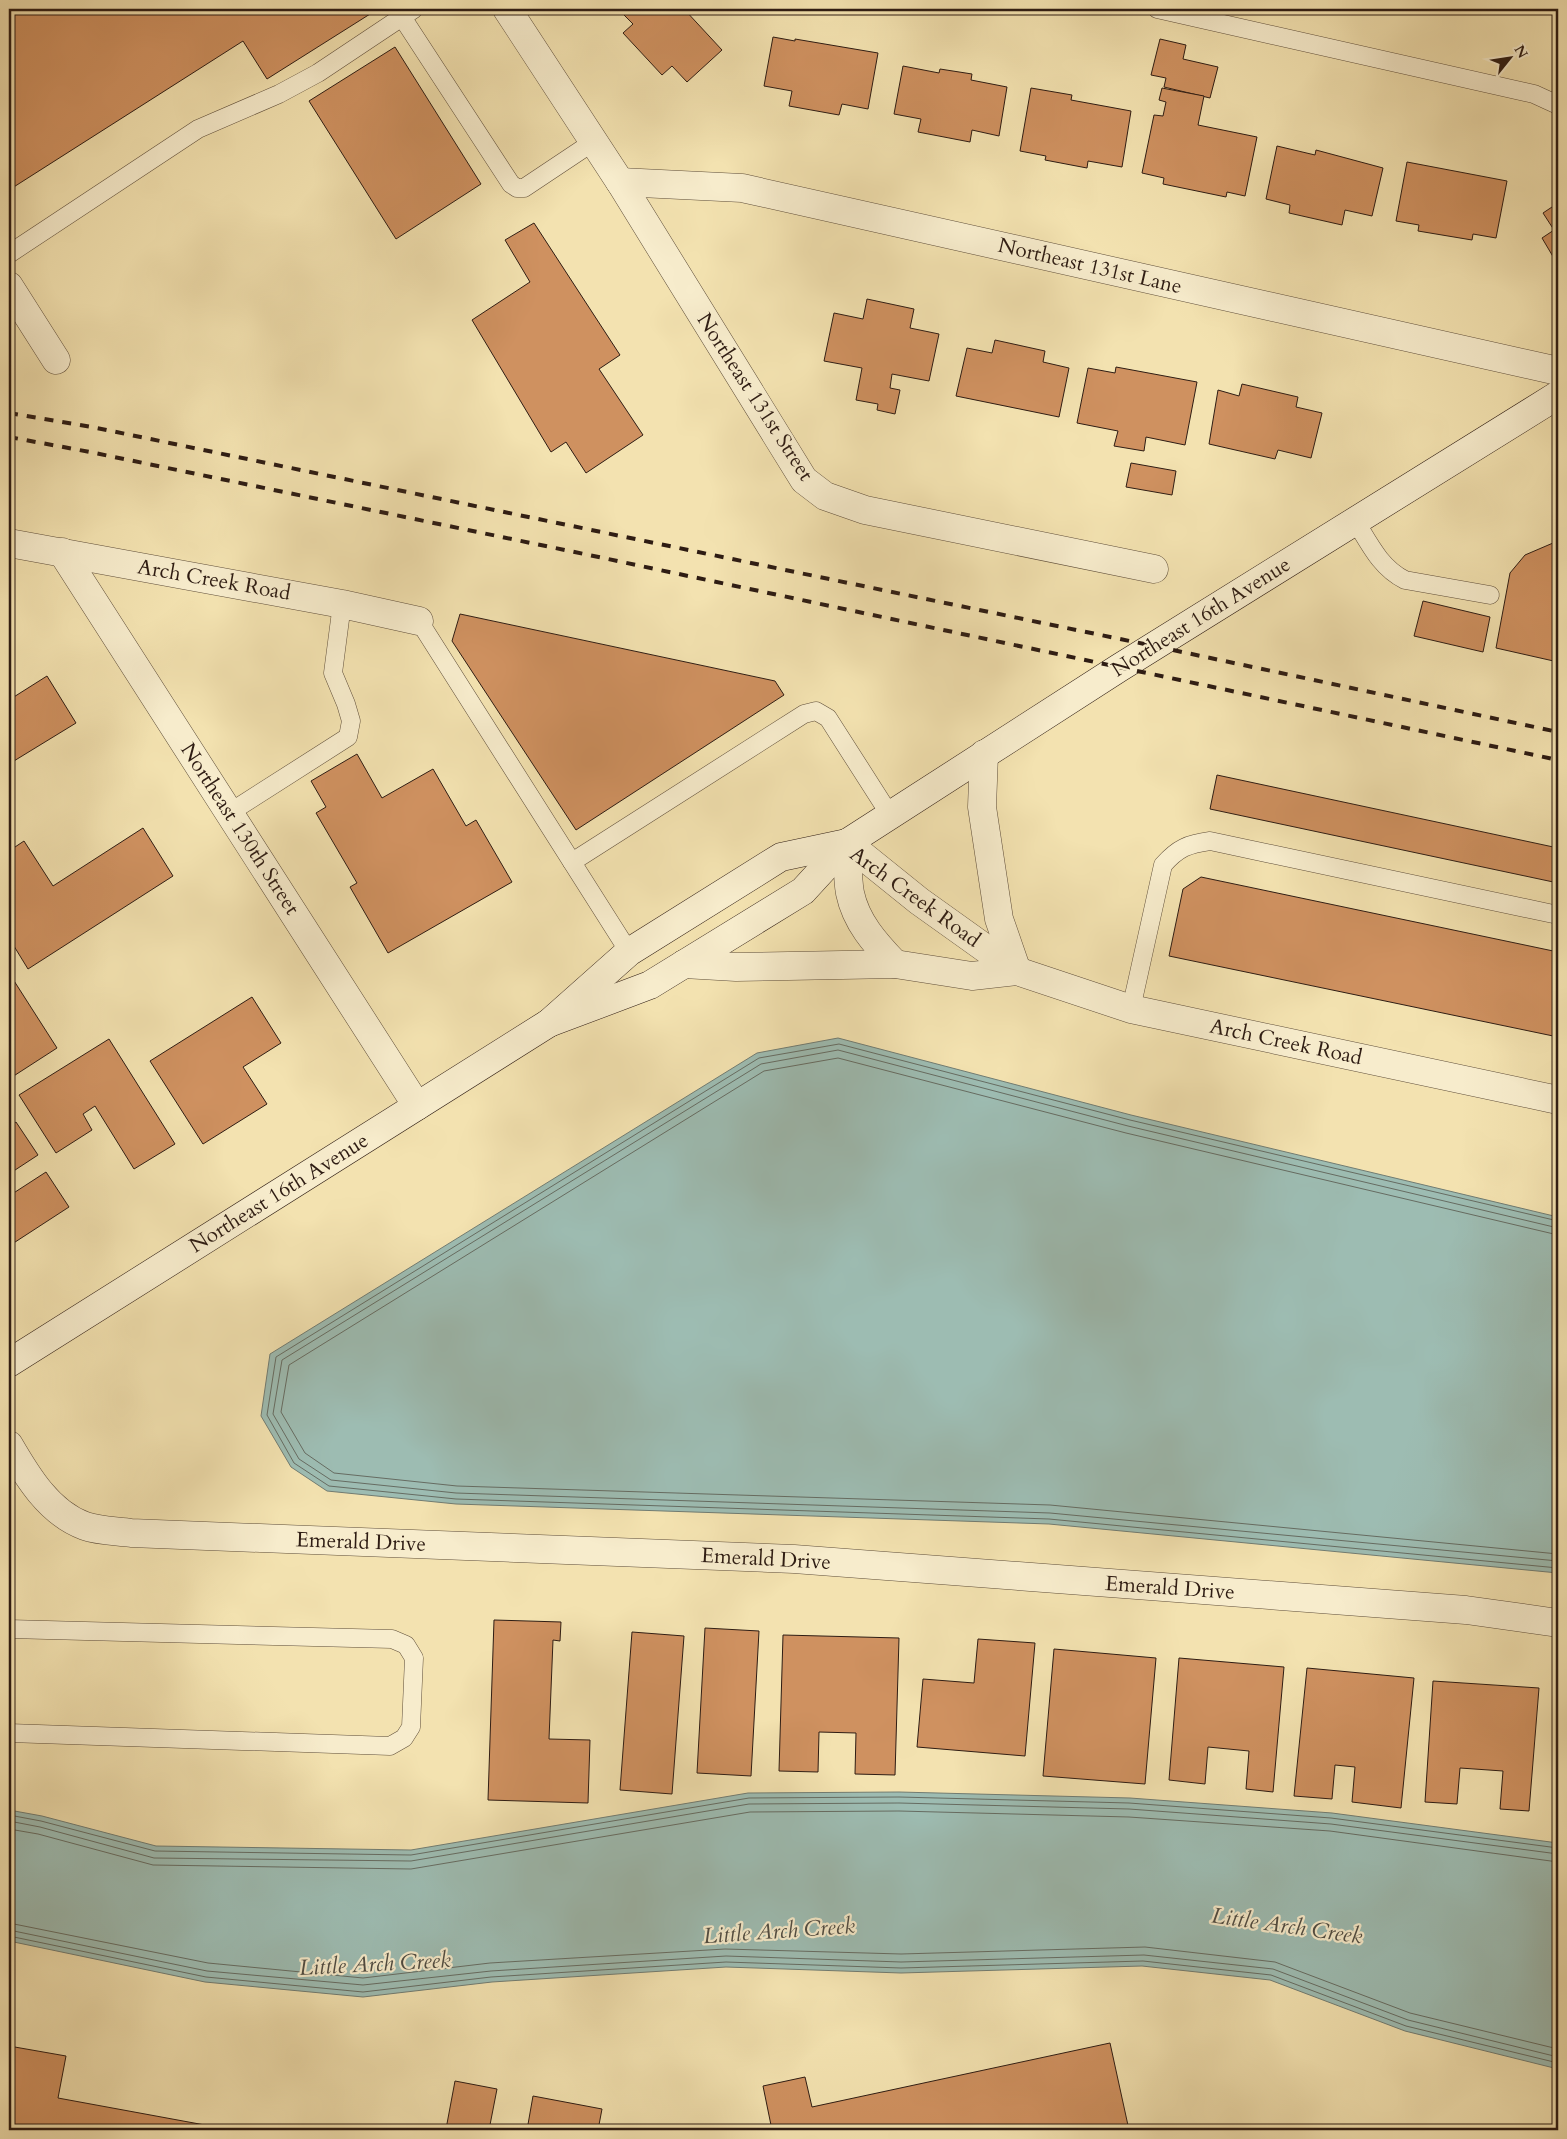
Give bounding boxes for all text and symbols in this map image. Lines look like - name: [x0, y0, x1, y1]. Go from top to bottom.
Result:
- north arrow: [1484, 32, 1534, 82]
- text: N: [1510, 42, 1532, 62]
- street label: Northeast 131st Lane: [995, 231, 1185, 301]
- street label: Northeast 131st Street: [690, 307, 820, 487]
- street label: Northeast 16th Avenue: [1106, 550, 1296, 684]
- street label: Arch Creek Road: [135, 552, 293, 608]
- street label: Northeast 130th Street: [173, 737, 307, 921]
- street label: Arch Creek Road: [844, 840, 986, 954]
- street label: Arch Creek Road: [1207, 1012, 1365, 1072]
- street label: Northeast 16th Avenue: [184, 1126, 374, 1260]
- street label: Emerald Drive: [296, 1525, 426, 1559]
- street label: Emerald Drive: [700, 1541, 832, 1577]
- street label: Emerald Drive: [1104, 1569, 1236, 1607]
- water label: Little Arch Creek: [1210, 1901, 1364, 1951]
- water label: Little Arch Creek: [702, 1911, 856, 1951]
- water label: Little Arch Creek: [298, 1945, 452, 1983]

